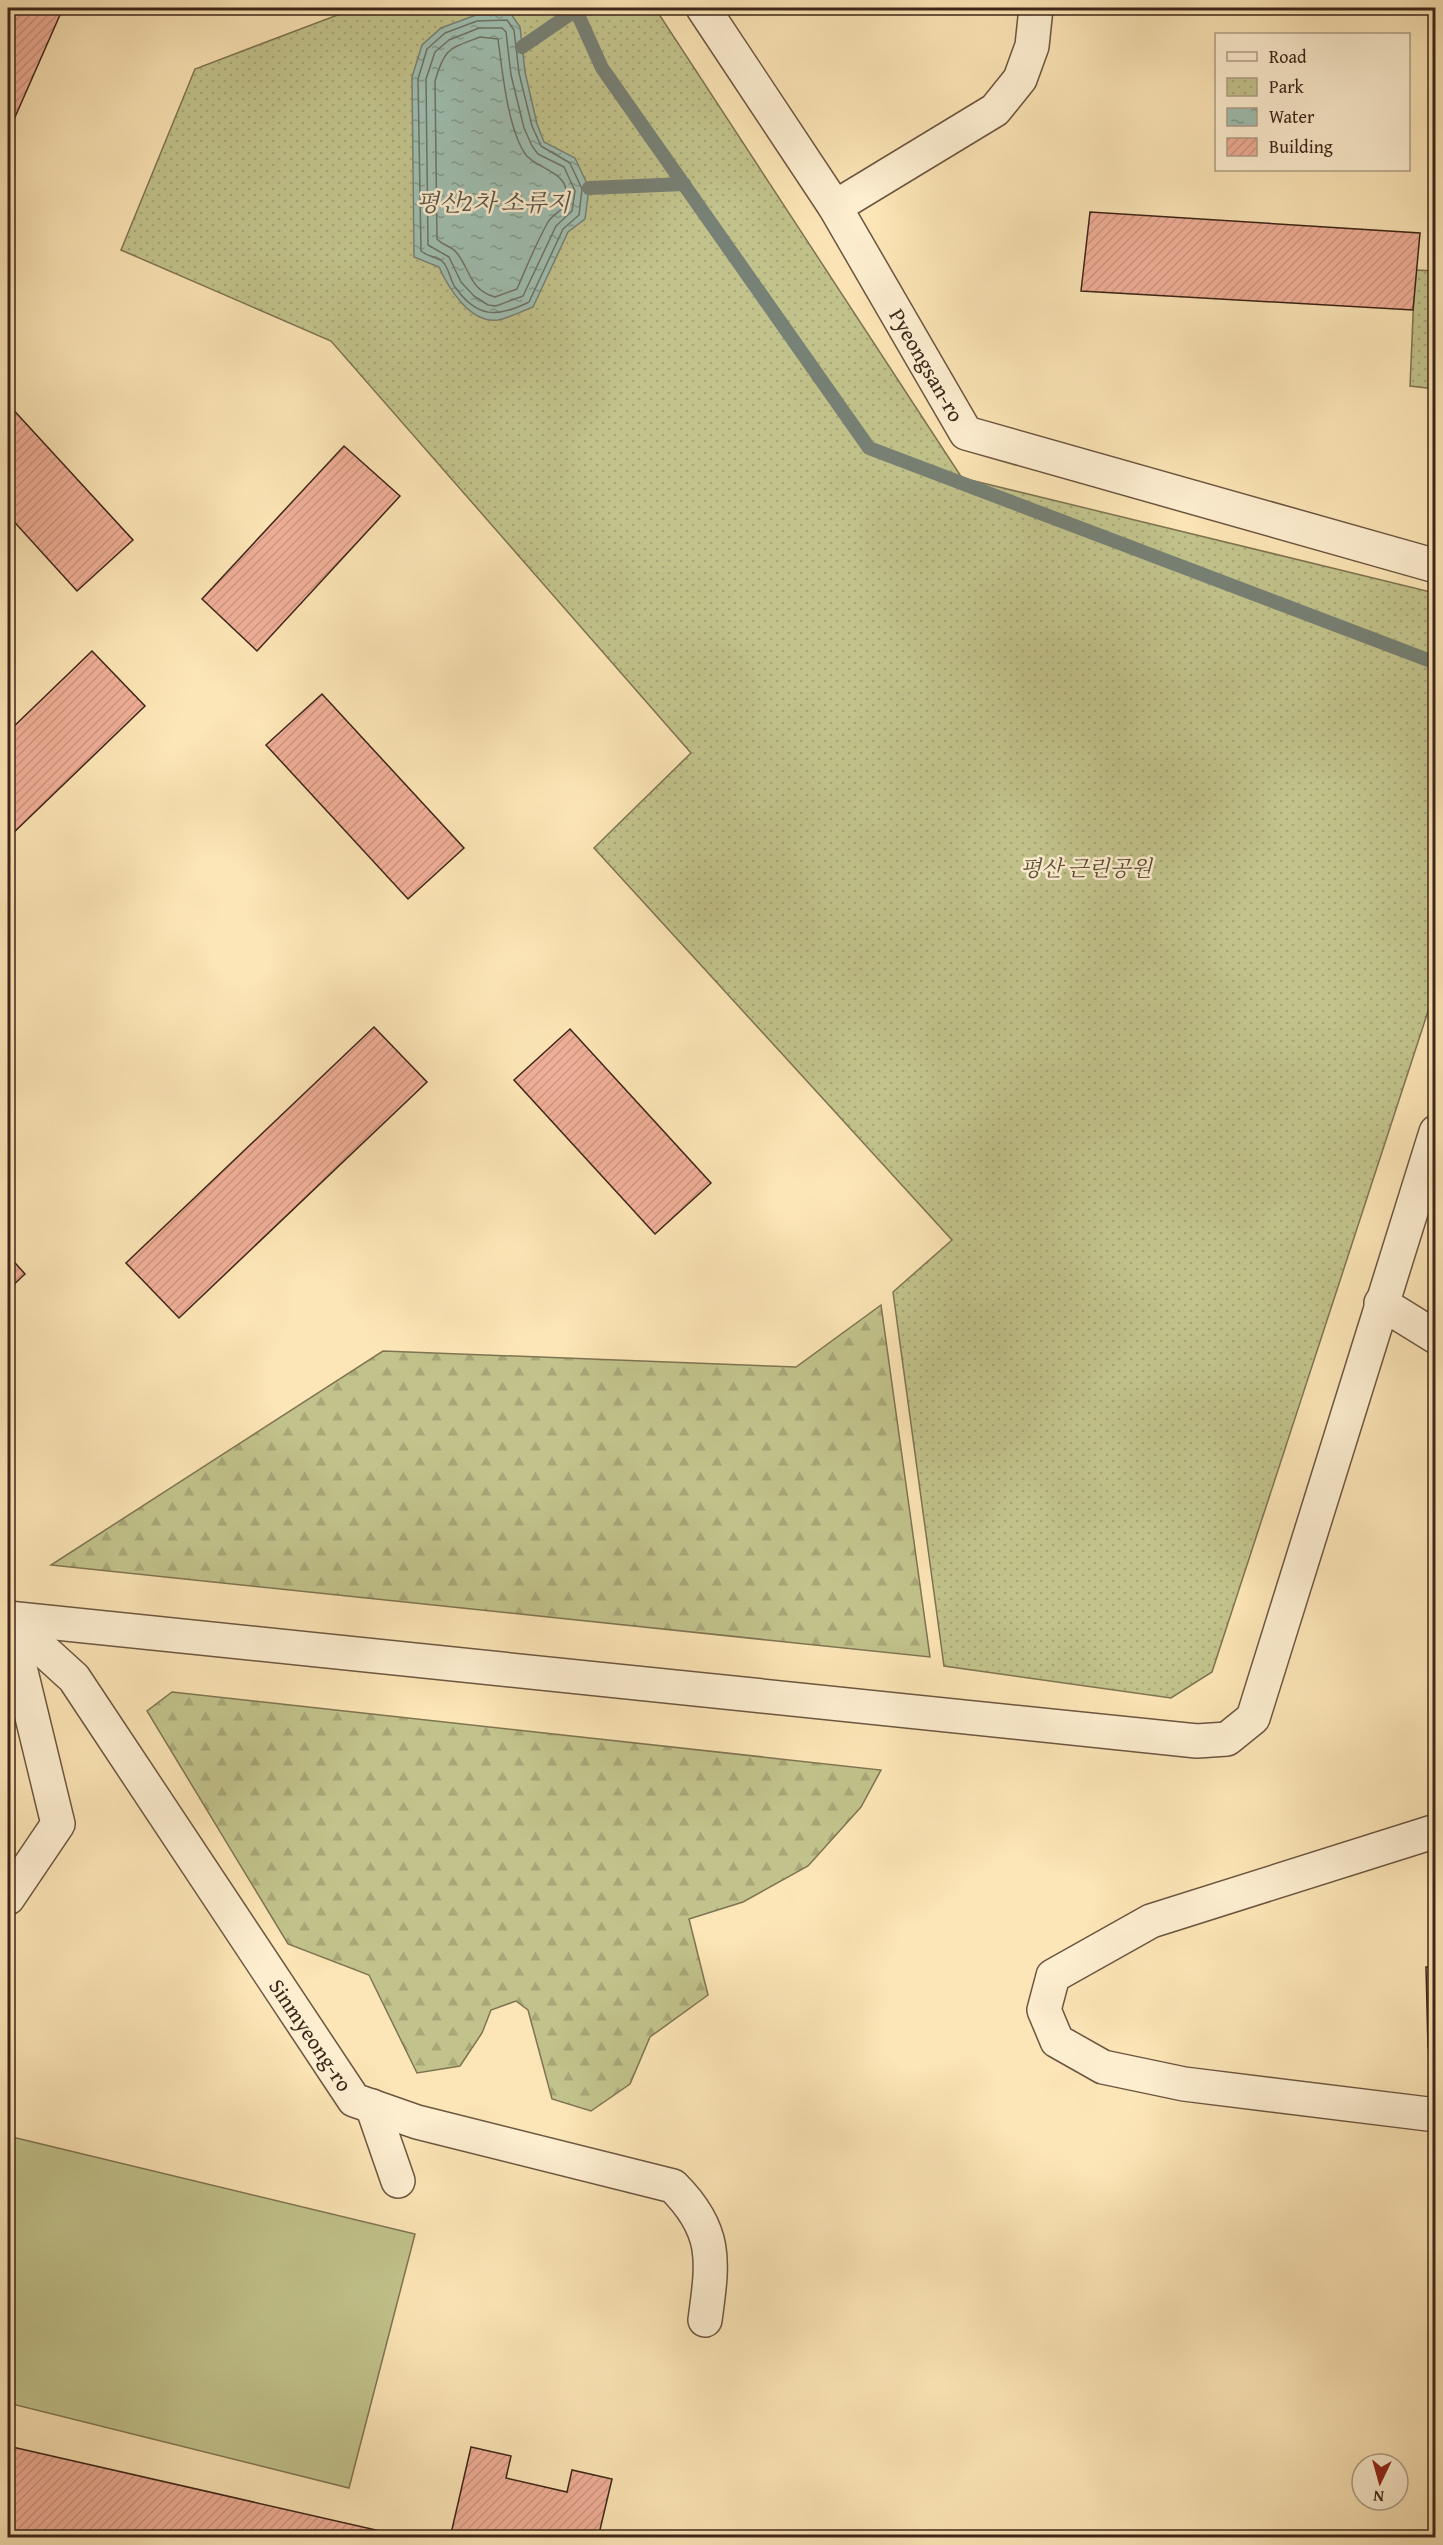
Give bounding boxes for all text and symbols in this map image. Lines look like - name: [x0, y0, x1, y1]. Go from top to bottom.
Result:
- legend: [1215, 33, 1410, 171]
- text: Road: [1269, 43, 1307, 70]
- text: Park: [1269, 73, 1305, 100]
- text: Water: [1269, 103, 1315, 130]
- text: Building: [1269, 133, 1333, 160]
- water label: 평산2차 소류지: [416, 185, 572, 220]
- street label: Pyeongsan-ro: [882, 302, 972, 428]
- park label: 평산 근린공원: [1020, 852, 1154, 884]
- street label: Sinmyeong-ro: [261, 1972, 361, 2098]
- north arrow: [1350, 2452, 1410, 2512]
- text: N: [1372, 2484, 1385, 2509]

